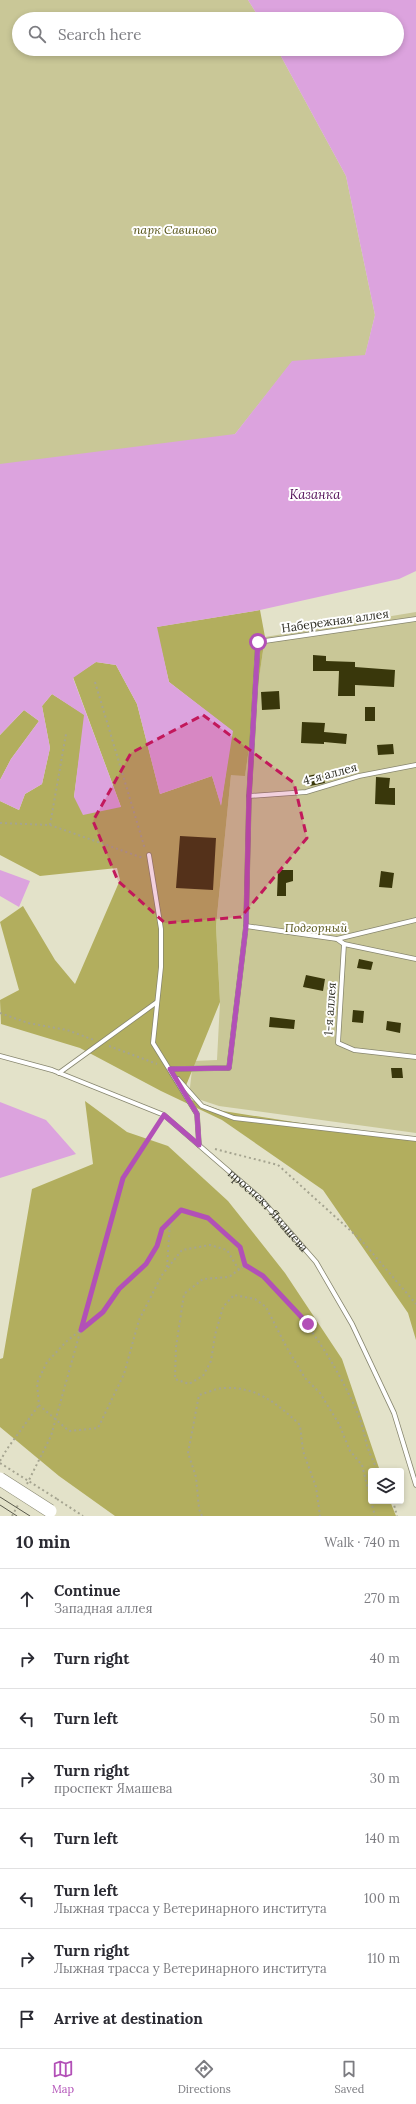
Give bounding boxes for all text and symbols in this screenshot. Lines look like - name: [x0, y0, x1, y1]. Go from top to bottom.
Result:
- search box: [12, 12, 404, 56]
- icon: search: [26, 23, 48, 45]
- text: Search here: [58, 25, 141, 44]
- park label: парк Савиново: [133, 222, 217, 237]
- water label: Казанка: [290, 486, 341, 503]
- street label: Набережная аллея: [280, 606, 390, 635]
- route start: [249, 633, 267, 651]
- street label: 4-я аллея: [301, 759, 359, 788]
- park label: Подгорный: [285, 920, 348, 935]
- street label: 1-я аллея: [320, 982, 339, 1036]
- street label: проспект Ямашева: [225, 1166, 312, 1255]
- route end: [299, 1315, 317, 1333]
- map controls: [368, 1468, 404, 1504]
- button: layers: [368, 1468, 404, 1504]
- text: 10 min: [16, 1531, 70, 1553]
- text: Walk · 740 m: [324, 1534, 400, 1551]
- text: Continue: [54, 1581, 120, 1600]
- icon: ahead: [16, 1588, 38, 1610]
- text: 270 m: [364, 1590, 400, 1607]
- text: Западная аллея: [54, 1600, 153, 1617]
- icon: right: [16, 1648, 38, 1670]
- text: Turn right: [54, 1649, 130, 1668]
- text: 40 m: [370, 1650, 400, 1667]
- icon: left: [16, 1708, 38, 1730]
- text: Turn left: [54, 1709, 118, 1728]
- text: 50 m: [370, 1710, 400, 1727]
- text: Turn right: [54, 1761, 130, 1780]
- icon: right: [16, 1768, 38, 1790]
- text: 30 m: [370, 1770, 400, 1787]
- text: проспект Ямашева: [54, 1780, 173, 1797]
- icon: left: [16, 1828, 38, 1850]
- text: Turn left: [54, 1829, 118, 1848]
- text: 140 m: [365, 1830, 400, 1847]
- text: Turn left: [54, 1881, 118, 1900]
- icon: left: [16, 1888, 38, 1910]
- text: 100 m: [364, 1890, 400, 1907]
- text: Лыжная трасса у Ветеринарного института: [54, 1900, 327, 1917]
- text: Turn right: [54, 1941, 130, 1960]
- icon: right: [16, 1948, 38, 1970]
- text: 110 m: [367, 1950, 400, 1967]
- text: Лыжная трасса у Ветеринарного института: [54, 1960, 327, 1977]
- icon: arrive: [16, 2008, 38, 2030]
- text: Arrive at destination: [54, 2009, 203, 2028]
- tab: Map: [52, 2058, 74, 2096]
- tab: Directions: [178, 2058, 231, 2096]
- tab: Saved: [334, 2058, 364, 2096]

